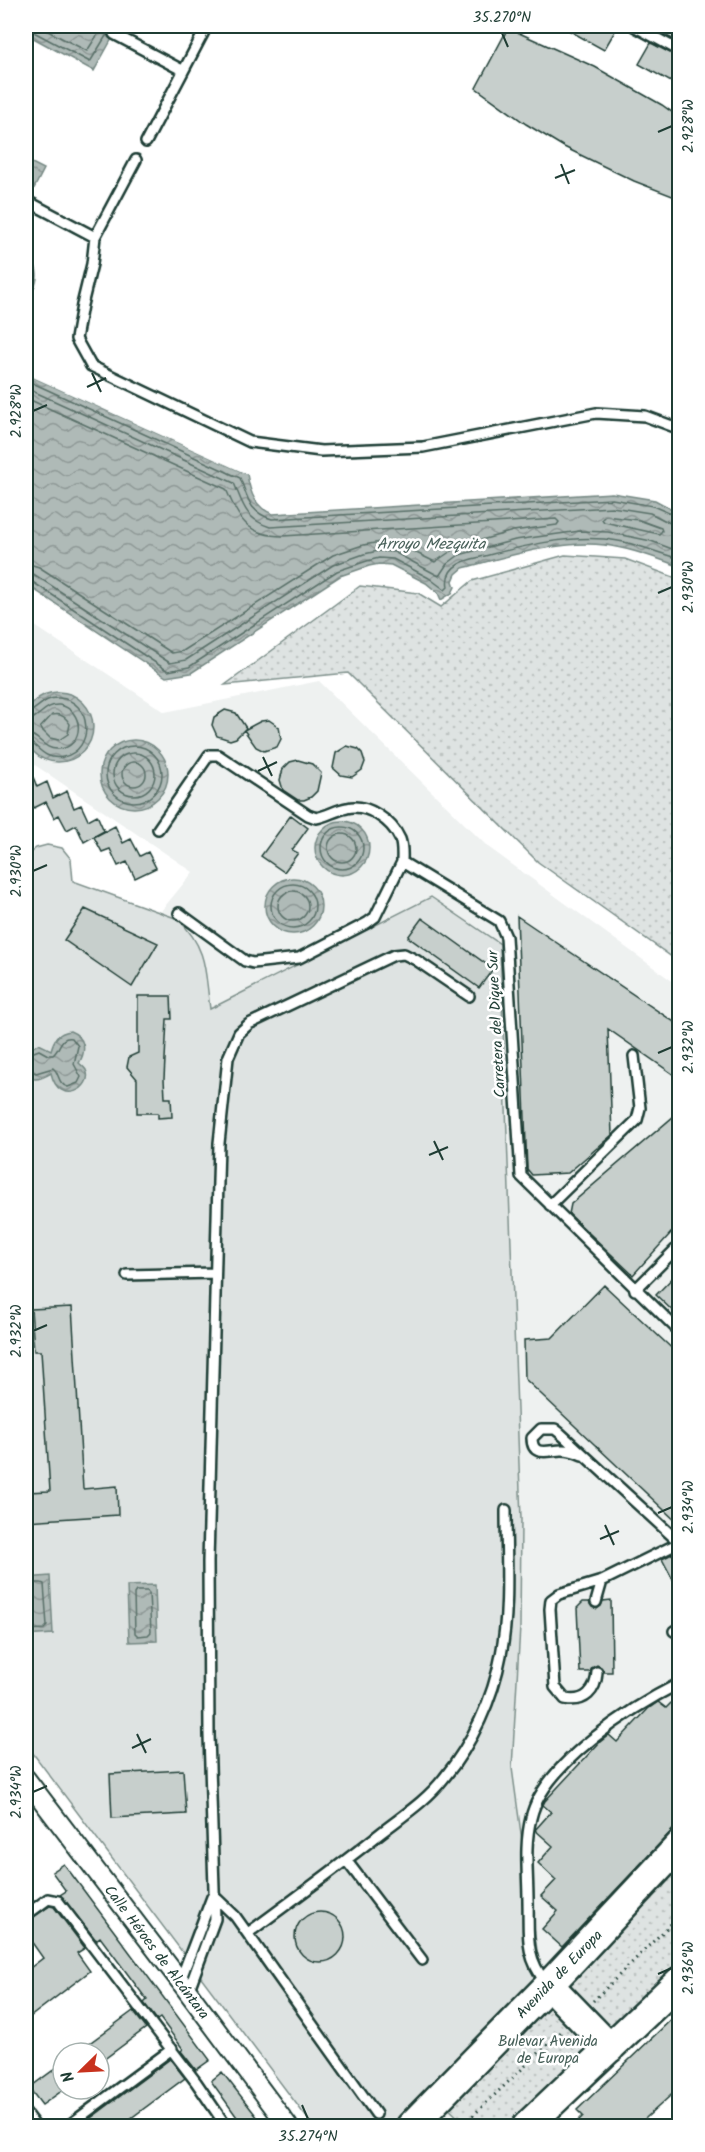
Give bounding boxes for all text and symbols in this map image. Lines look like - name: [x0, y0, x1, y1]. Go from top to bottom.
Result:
- text: 35.270°N: [473, 6, 531, 30]
- text: 2.928°W: [677, 99, 701, 153]
- text: 2.928°W: [5, 384, 29, 438]
- water label: Arroyo Mezquita: [377, 532, 487, 557]
- text: 2.930°W: [677, 561, 701, 613]
- text: 2.930°W: [5, 845, 29, 897]
- street label: Carretera del Dique Sur: [481, 949, 513, 1098]
- text: 2.932°W: [677, 1020, 701, 1074]
- text: 2.932°W: [5, 1304, 29, 1358]
- text: 2.934°W: [677, 1480, 701, 1534]
- text: 2.934°W: [5, 1765, 29, 1819]
- street label: Calle Héroes de Alcántara: [97, 1880, 215, 2025]
- street label: Avenida de Europa: [511, 1924, 609, 2025]
- text: 2.936°W: [677, 1941, 701, 1995]
- park label: Bulevar Avenida de Europa: [498, 2030, 598, 2071]
- north arrow: [51, 2041, 111, 2101]
- text: N: [55, 2067, 82, 2086]
- text: 35.274°N: [278, 2125, 338, 2149]

